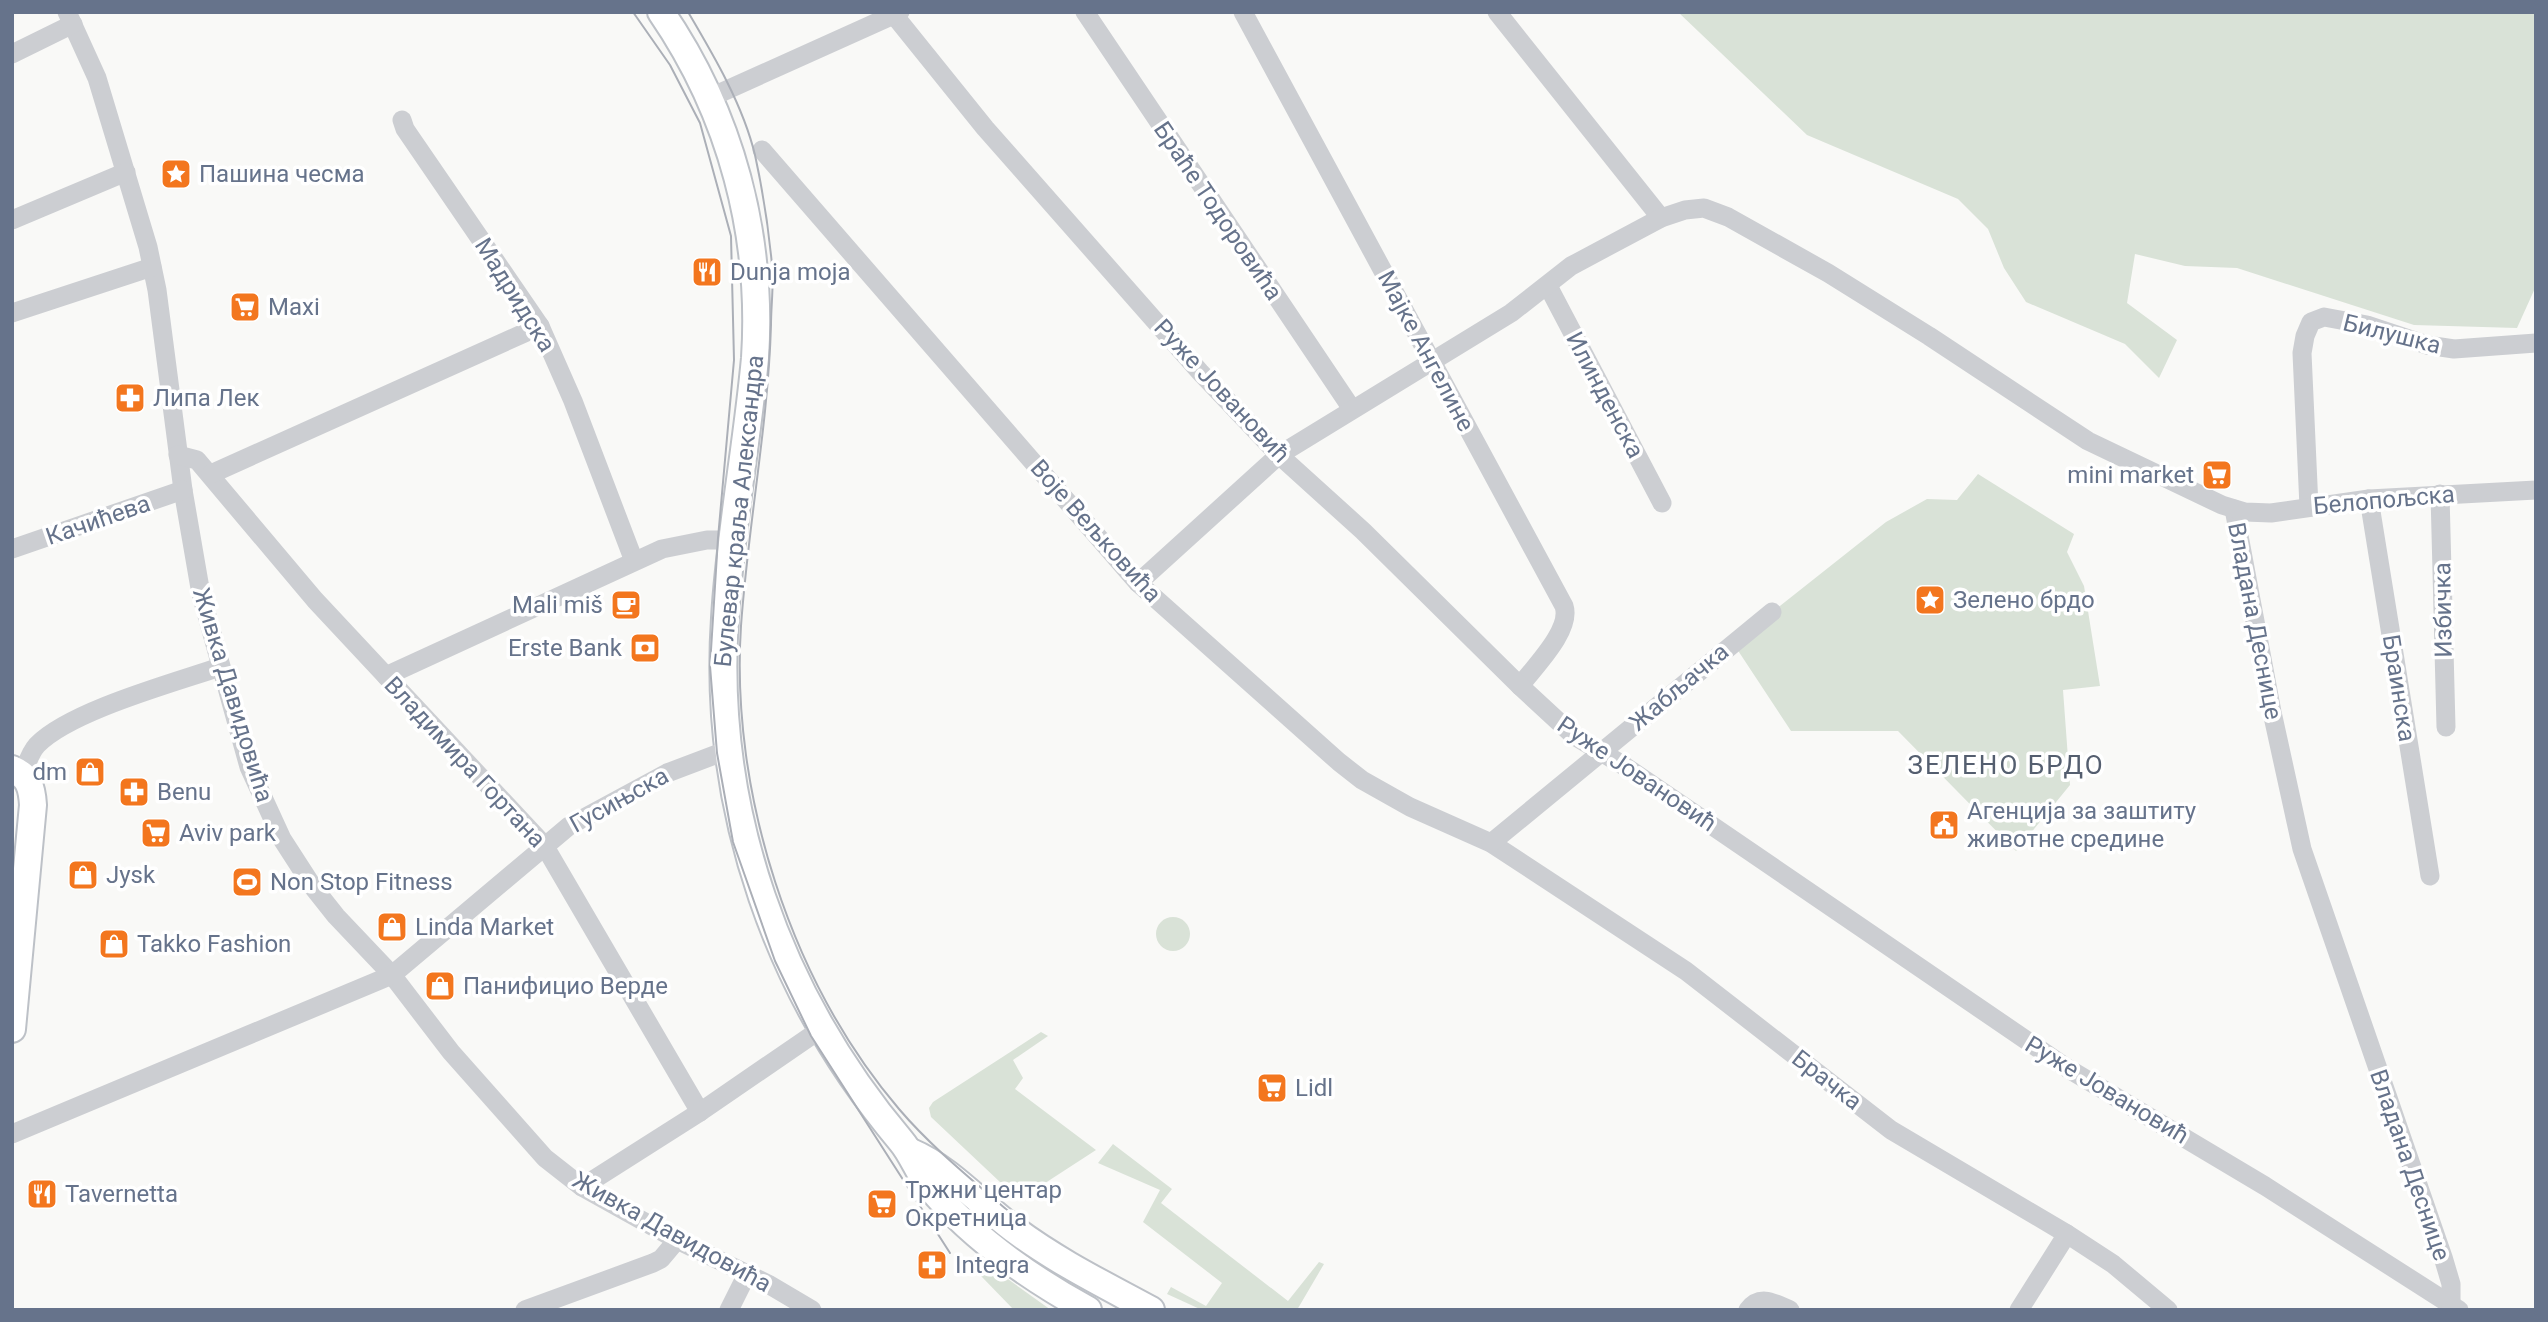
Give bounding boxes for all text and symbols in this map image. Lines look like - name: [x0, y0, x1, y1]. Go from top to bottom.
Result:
- street label: Браће Тодоровића: [1148, 117, 1288, 305]
- place icon: Пашина чесма: [159, 157, 193, 191]
- place label: Пашина чесма: [199, 160, 365, 188]
- street label: Мадридска: [469, 233, 561, 357]
- restaurant icon: Dunja moja: [690, 255, 724, 289]
- place label: Dunja moja: [730, 258, 851, 286]
- street label: Мајке Ангелине: [1372, 266, 1480, 436]
- supermarket icon: Maxi: [228, 290, 262, 324]
- place label: Maxi: [268, 293, 320, 321]
- street label: Билушка: [2340, 308, 2444, 360]
- street label: Руже Јовановић: [1148, 313, 1296, 469]
- street label: Илинденска: [1560, 327, 1650, 463]
- street label: Булевар краља Александра: [709, 354, 769, 668]
- pharmacy icon: Липа Лек: [113, 381, 147, 415]
- place label: Липа Лек: [153, 384, 259, 412]
- street label: Воје Вељковића: [1025, 454, 1167, 608]
- supermarket icon: mini market: [2200, 458, 2234, 492]
- place label: mini market: [2067, 461, 2194, 489]
- street label: Белопољска: [2312, 480, 2456, 520]
- street label: Качићева: [42, 489, 154, 551]
- street label: Владана Деснице: [2222, 520, 2288, 722]
- street label: Избичка: [2428, 562, 2458, 658]
- place icon: Зелено брдо: [1913, 583, 1947, 617]
- street label: Живка Давидовића: [187, 585, 279, 805]
- place label: Зелено брдо: [1953, 586, 2095, 614]
- cafe icon: Mali miš: [609, 588, 643, 622]
- place label: Mali miš: [512, 591, 603, 619]
- bank icon: Erste Bank: [628, 631, 662, 665]
- street label: Браинска: [2377, 632, 2421, 744]
- place label: Erste Bank: [508, 634, 623, 662]
- street label: Жабљачка: [1624, 638, 1734, 736]
- street label: Владимира Гортана: [379, 671, 551, 853]
- street label: Руже Јовановић: [1552, 710, 1722, 838]
- district label: ЗЕЛЕНО БРДО: [1907, 750, 2105, 780]
- shop icon: dm: [73, 755, 107, 789]
- place label: dm: [32, 758, 67, 786]
- street label: Гусињска: [565, 761, 673, 839]
- pharmacy icon: Benu: [117, 775, 151, 809]
- place label: Benu: [157, 778, 211, 806]
- place label: Агенција за заштиту животне средине: [1967, 797, 2197, 853]
- public building icon: Агенција за заштиту животне средине: [1927, 808, 1961, 842]
- supermarket icon: Aviv park: [139, 816, 173, 850]
- place label: Aviv park: [179, 819, 277, 847]
- shop icon: Jysk: [66, 858, 100, 892]
- place label: Jysk: [106, 861, 156, 889]
- sports icon: Non Stop Fitness: [230, 865, 264, 899]
- place label: Non Stop Fitness: [270, 868, 453, 896]
- shop icon: Linda Market: [375, 910, 409, 944]
- place label: Linda Market: [415, 913, 554, 941]
- shop icon: Takko Fashion: [97, 927, 131, 961]
- place label: Takko Fashion: [137, 930, 291, 958]
- shop icon: Панифицио Верде: [423, 969, 457, 1003]
- place label: Панифицио Верде: [463, 972, 668, 1000]
- street label: Руже Јовановић: [2020, 1030, 2194, 1150]
- street label: Брачка: [1787, 1044, 1867, 1116]
- street label: Владана Деснице: [2364, 1066, 2456, 1264]
- supermarket icon: Lidl: [1255, 1071, 1289, 1105]
- place label: Lidl: [1295, 1074, 1333, 1102]
- street label: Живка Давидовића: [568, 1166, 776, 1298]
- place label: Тржни центар Окретница: [905, 1176, 1062, 1232]
- restaurant icon: Tavernetta: [25, 1177, 59, 1211]
- place label: Tavernetta: [65, 1180, 178, 1208]
- supermarket icon: Тржни центар Окретница: [865, 1187, 899, 1221]
- pharmacy icon: Integra: [915, 1248, 949, 1282]
- place label: Integra: [955, 1251, 1030, 1279]

